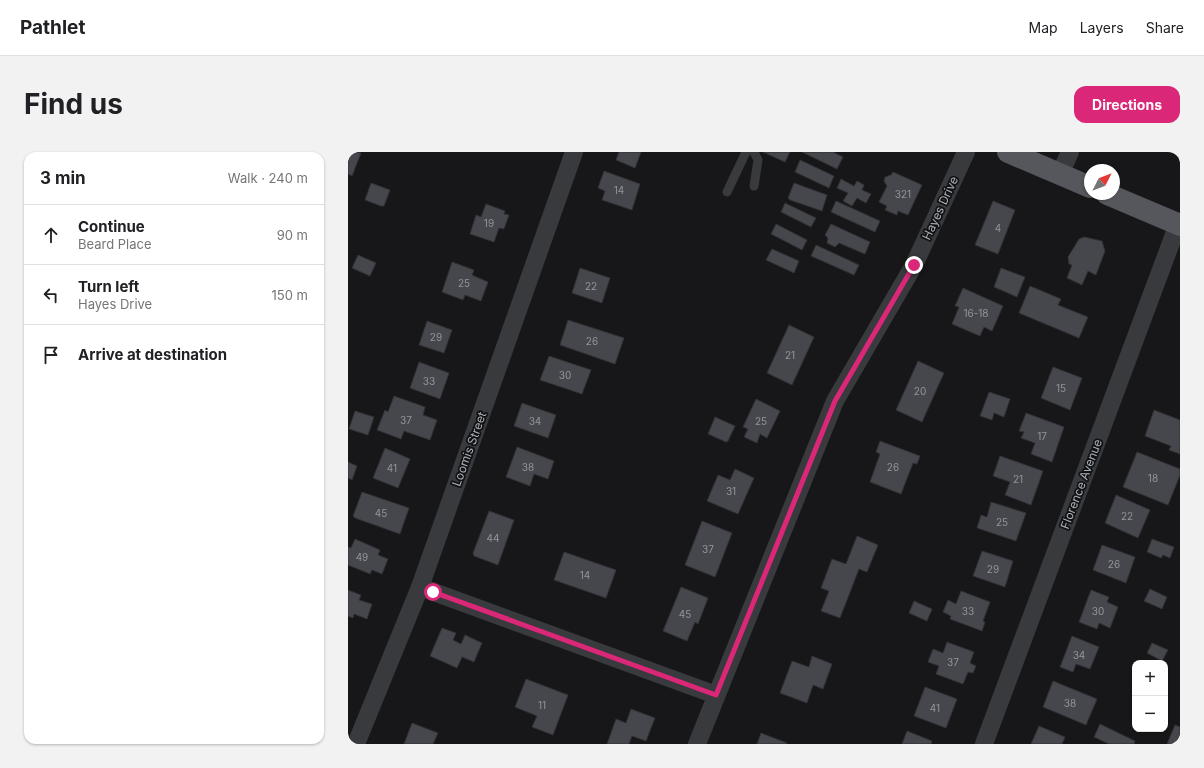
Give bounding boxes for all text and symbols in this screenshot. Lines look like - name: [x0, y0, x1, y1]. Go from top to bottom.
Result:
- text: Pathlet: [20, 16, 85, 39]
- text: Map: [1029, 19, 1058, 36]
- text: Layers: [1080, 19, 1124, 36]
- text: Share: [1146, 19, 1184, 36]
- button: Directions: [1074, 86, 1180, 123]
- text: Find us: [24, 87, 123, 121]
- north arrow: [1084, 164, 1120, 200]
- text: 3 min: [40, 168, 86, 188]
- text: Walk · 240 m: [228, 170, 308, 186]
- street label: Hayes Drive: [919, 174, 961, 242]
- house number: 14: [614, 184, 624, 196]
- house number: 321: [895, 188, 911, 200]
- text: Continue: [78, 217, 145, 236]
- house number: 19: [484, 217, 494, 229]
- house number: 4: [995, 222, 1001, 234]
- icon: ahead: [40, 224, 62, 246]
- text: 90 m: [277, 227, 308, 243]
- text: Beard Place: [78, 236, 152, 252]
- route end: [905, 256, 923, 274]
- text: Turn left: [78, 277, 139, 296]
- house number: 25: [458, 277, 470, 289]
- house number: 22: [585, 280, 597, 292]
- icon: left: [40, 284, 62, 306]
- text: 150 m: [272, 287, 308, 303]
- text: Hayes Drive: [78, 296, 152, 312]
- house number: 16-18: [963, 307, 989, 319]
- house number: 29: [430, 331, 442, 343]
- house number: 26: [586, 335, 598, 347]
- icon: arrive: [40, 344, 62, 366]
- text: Arrive at destination: [78, 345, 227, 364]
- house number: 21: [785, 349, 795, 361]
- house number: 30: [559, 369, 571, 381]
- house number: 33: [423, 375, 435, 387]
- house number: 15: [1056, 382, 1066, 394]
- house number: 20: [914, 385, 926, 397]
- street label: Loomis Street: [449, 410, 489, 488]
- house number: 37: [400, 414, 412, 426]
- house number: 34: [529, 415, 541, 427]
- house number: 25: [755, 415, 767, 427]
- house number: 17: [1037, 430, 1047, 442]
- street label: Florence Avenue: [1057, 437, 1105, 531]
- house number: 38: [522, 461, 534, 473]
- house number: 26: [887, 461, 899, 473]
- house number: 41: [387, 462, 397, 474]
- house number: 18: [1148, 472, 1158, 484]
- house number: 21: [1013, 473, 1023, 485]
- house number: 31: [726, 485, 736, 497]
- house number: 45: [375, 507, 387, 519]
- house number: 22: [1121, 510, 1133, 522]
- house number: 25: [996, 516, 1008, 528]
- house number: 44: [487, 532, 499, 544]
- house number: 37: [702, 543, 714, 555]
- house number: 49: [356, 551, 368, 563]
- house number: 26: [1108, 558, 1120, 570]
- house number: 29: [987, 563, 999, 575]
- house number: 14: [580, 569, 590, 581]
- route start: [424, 583, 442, 601]
- house number: 33: [962, 605, 974, 617]
- house number: 30: [1092, 605, 1104, 617]
- house number: 45: [679, 608, 691, 620]
- house number: 34: [1073, 649, 1085, 661]
- house number: 37: [947, 656, 959, 668]
- map controls: [1132, 660, 1168, 732]
- button: +: [1132, 660, 1168, 696]
- button: −: [1132, 696, 1168, 732]
- house number: 38: [1064, 697, 1076, 709]
- house number: 11: [538, 699, 546, 711]
- house number: 41: [930, 702, 940, 714]

